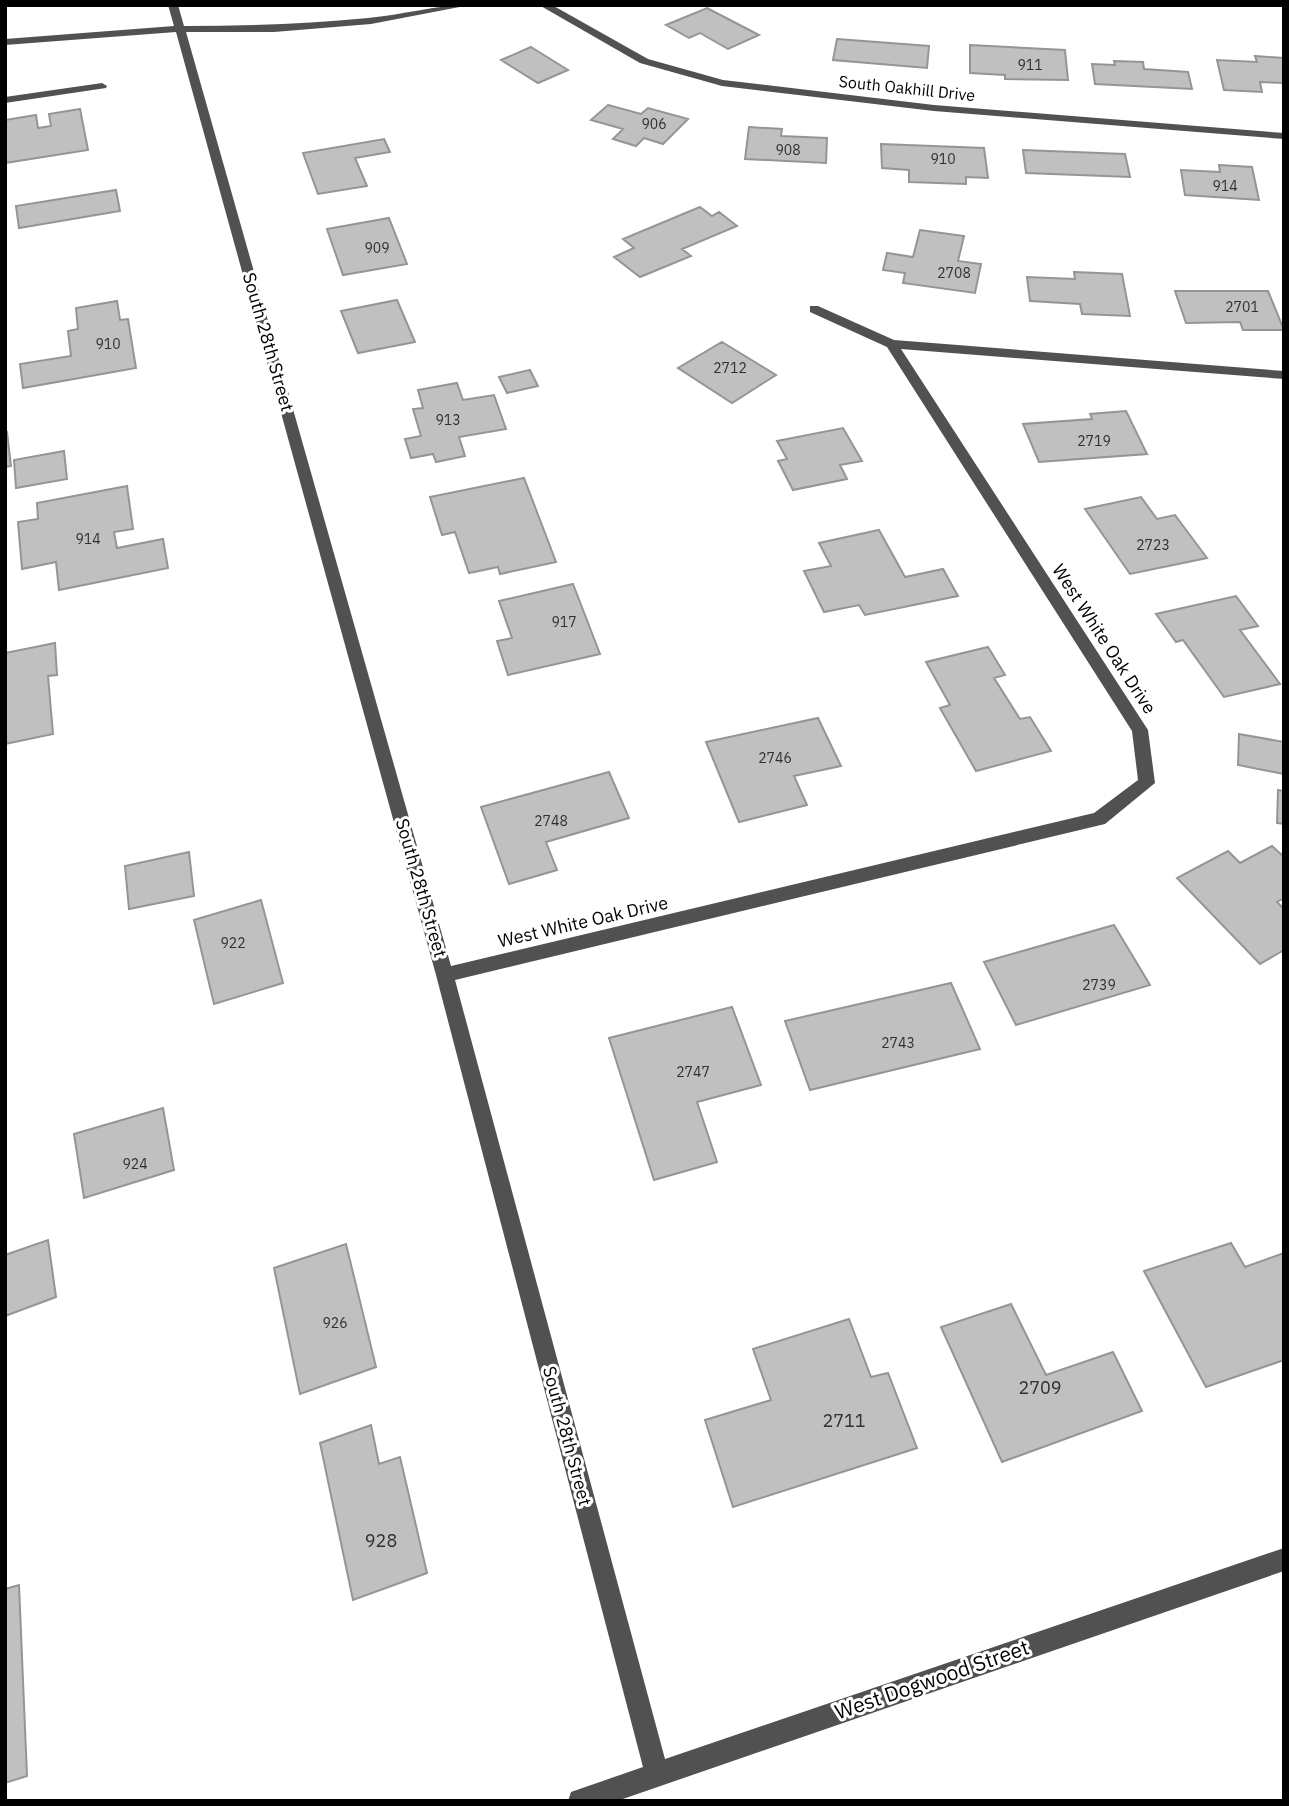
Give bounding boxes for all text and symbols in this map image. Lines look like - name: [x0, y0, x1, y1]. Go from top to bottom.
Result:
- house number: 911: [1017, 56, 1043, 74]
- street label: South Oakhill Drive: [838, 71, 976, 105]
- house number: 906: [641, 115, 667, 133]
- house number: 908: [775, 141, 801, 159]
- house number: 910: [930, 150, 956, 168]
- house number: 914: [1212, 177, 1238, 195]
- house number: 909: [364, 239, 390, 257]
- house number: 2708: [937, 264, 971, 282]
- street label: South 28th Street: [238, 270, 299, 414]
- house number: 2701: [1225, 298, 1259, 316]
- house number: 910: [95, 335, 121, 353]
- house number: 2712: [713, 359, 747, 377]
- house number: 913: [435, 411, 461, 429]
- house number: 2719: [1077, 432, 1111, 450]
- house number: 914: [75, 530, 101, 548]
- house number: 2723: [1136, 536, 1170, 554]
- street label: West White Oak Drive: [1047, 560, 1161, 718]
- house number: 917: [551, 613, 577, 631]
- house number: 2746: [758, 749, 792, 767]
- house number: 2748: [534, 812, 568, 830]
- street label: South 28th Street: [391, 816, 452, 960]
- street label: West White Oak Drive: [496, 891, 670, 952]
- house number: 922: [220, 934, 246, 952]
- house number: 2739: [1082, 976, 1116, 994]
- house number: 2743: [881, 1034, 915, 1052]
- house number: 2747: [676, 1063, 710, 1081]
- house number: 924: [122, 1155, 148, 1173]
- house number: 926: [322, 1314, 348, 1332]
- street label: South 28th Street: [538, 1364, 597, 1508]
- house number: 2709: [1018, 1376, 1062, 1399]
- house number: 2711: [822, 1409, 866, 1432]
- house number: 928: [365, 1529, 397, 1552]
- street label: West Dogwood Street: [831, 1633, 1033, 1725]

